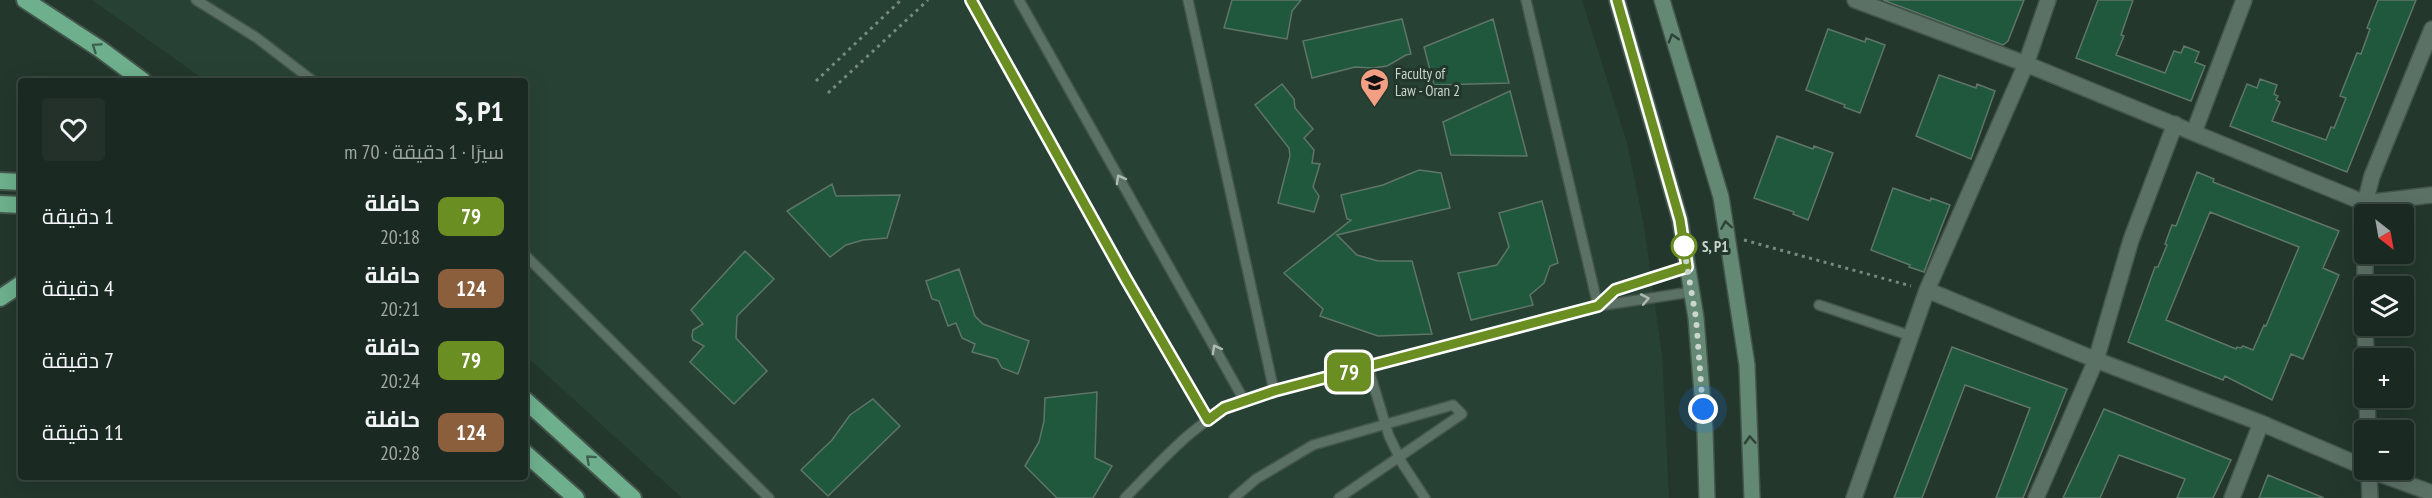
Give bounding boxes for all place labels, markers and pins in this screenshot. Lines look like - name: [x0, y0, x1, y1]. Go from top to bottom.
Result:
- place label: Faculty of Law - Oran 2: [1395, 64, 1460, 100]
- school or university icon: Faculty of Law - Oran 2: [1358, 66, 1390, 108]
- marker: S, P1: [1671, 233, 1697, 259]
- place label: S, P1: [1702, 237, 1728, 256]

